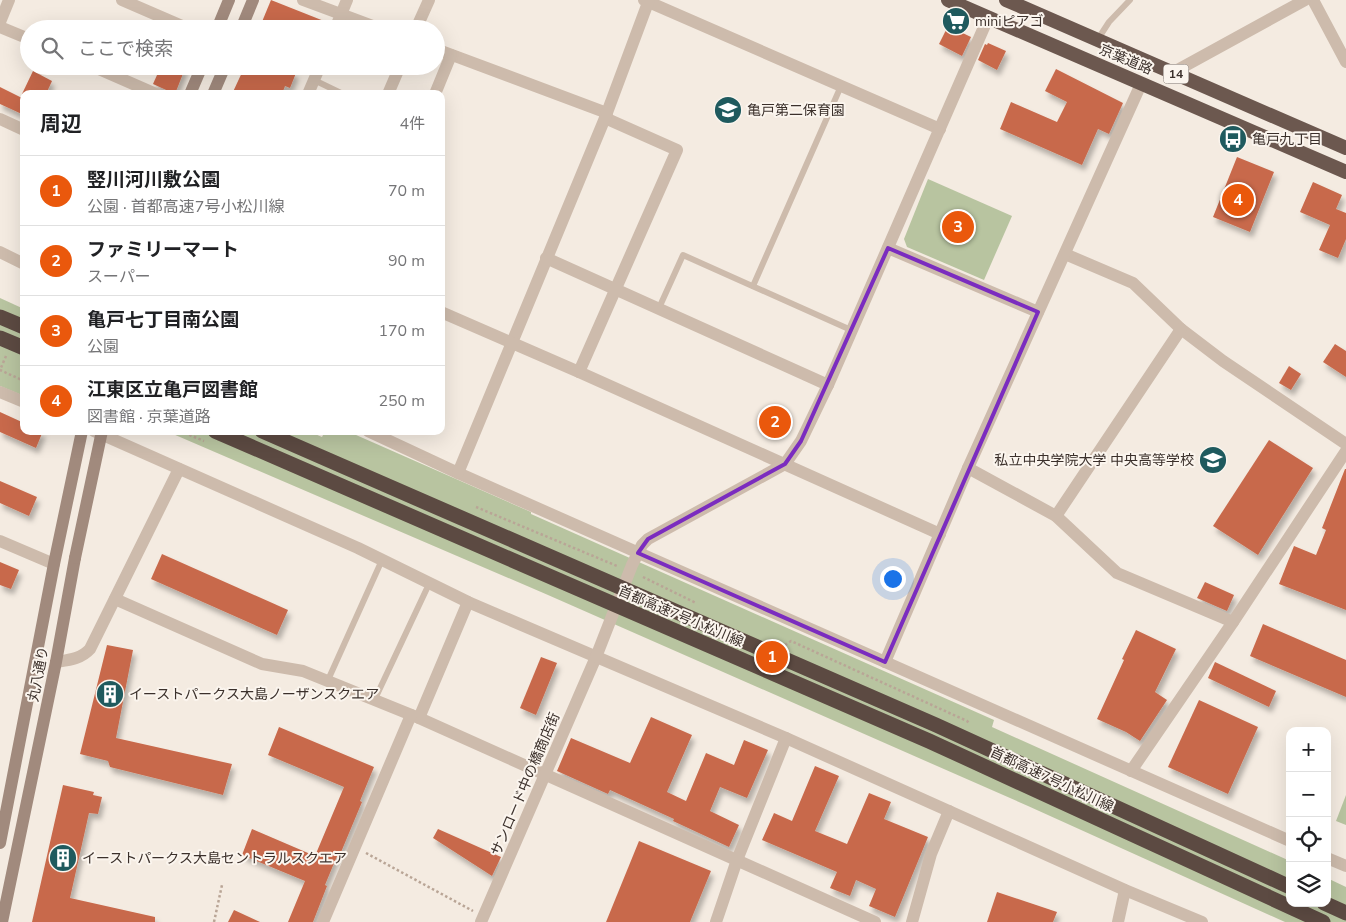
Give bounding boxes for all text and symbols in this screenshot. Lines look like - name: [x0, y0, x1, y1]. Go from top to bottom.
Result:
- supermarket icon: miniピアゴ: [941, 6, 971, 36]
- place label: miniピアゴ: [975, 12, 1043, 31]
- search box: [20, 20, 445, 75]
- icon: search: [38, 34, 66, 62]
- text: ここで検索: [78, 36, 173, 62]
- street label: 京葉道路: [1096, 40, 1155, 79]
- road number: 14: [1164, 64, 1188, 84]
- school or university icon: 亀戸第二保育園: [713, 95, 743, 125]
- place label: 亀戸第二保育園: [747, 101, 845, 120]
- text: 周辺: [40, 110, 82, 138]
- text: 4件: [399, 113, 425, 135]
- bus stop icon: 亀戸九丁目: [1218, 124, 1248, 154]
- place label: 亀戸九丁目: [1252, 130, 1322, 149]
- text: 竪川河川敷公園: [87, 167, 220, 193]
- text: 1: [51, 180, 61, 202]
- text: 70 m: [388, 180, 425, 202]
- pin: 4: [1222, 181, 1254, 219]
- text: 公園 · 首都高速7号小松川線: [87, 196, 284, 218]
- pin: 3: [942, 208, 974, 246]
- text: ファミリーマート: [87, 237, 239, 263]
- text: 2: [51, 250, 61, 272]
- text: 90 m: [388, 250, 425, 272]
- text: スーパー: [87, 266, 151, 288]
- text: 亀戸七丁目南公園: [87, 307, 239, 333]
- text: 3: [51, 320, 61, 342]
- text: 170 m: [378, 320, 425, 342]
- text: 公園: [87, 336, 119, 358]
- text: 江東区立亀戸図書館: [87, 377, 258, 403]
- text: 4: [51, 390, 61, 412]
- text: 250 m: [378, 390, 425, 412]
- pin: 2: [759, 403, 791, 441]
- text: 図書館 · 京葉道路: [87, 406, 211, 428]
- school or university icon: 私立中央学院大学 中央高等学校: [1198, 445, 1228, 475]
- place label: 私立中央学院大学 中央高等学校: [994, 451, 1194, 470]
- your location: [880, 566, 906, 592]
- street label: 首都高速7号小松川線: [615, 581, 746, 651]
- pin: 1: [756, 638, 788, 676]
- street label: 丸八通り: [24, 645, 53, 703]
- building icon: イーストパークス大島ノーザンスクエア: [95, 679, 125, 709]
- place label: イーストパークス大島ノーザンスクエア: [129, 685, 379, 704]
- street label: サンロード中の橋商店街: [487, 710, 564, 859]
- map controls: [1286, 727, 1331, 907]
- button: +: [1286, 727, 1331, 772]
- street label: 首都高速7号小松川線: [987, 742, 1117, 816]
- button: −: [1286, 772, 1331, 817]
- button: locate: [1286, 817, 1331, 862]
- building icon: イーストパークス大島セントラルスクエア: [48, 843, 78, 873]
- place label: イーストパークス大島セントラルスクエア: [82, 849, 347, 868]
- button: layers: [1286, 862, 1331, 907]

